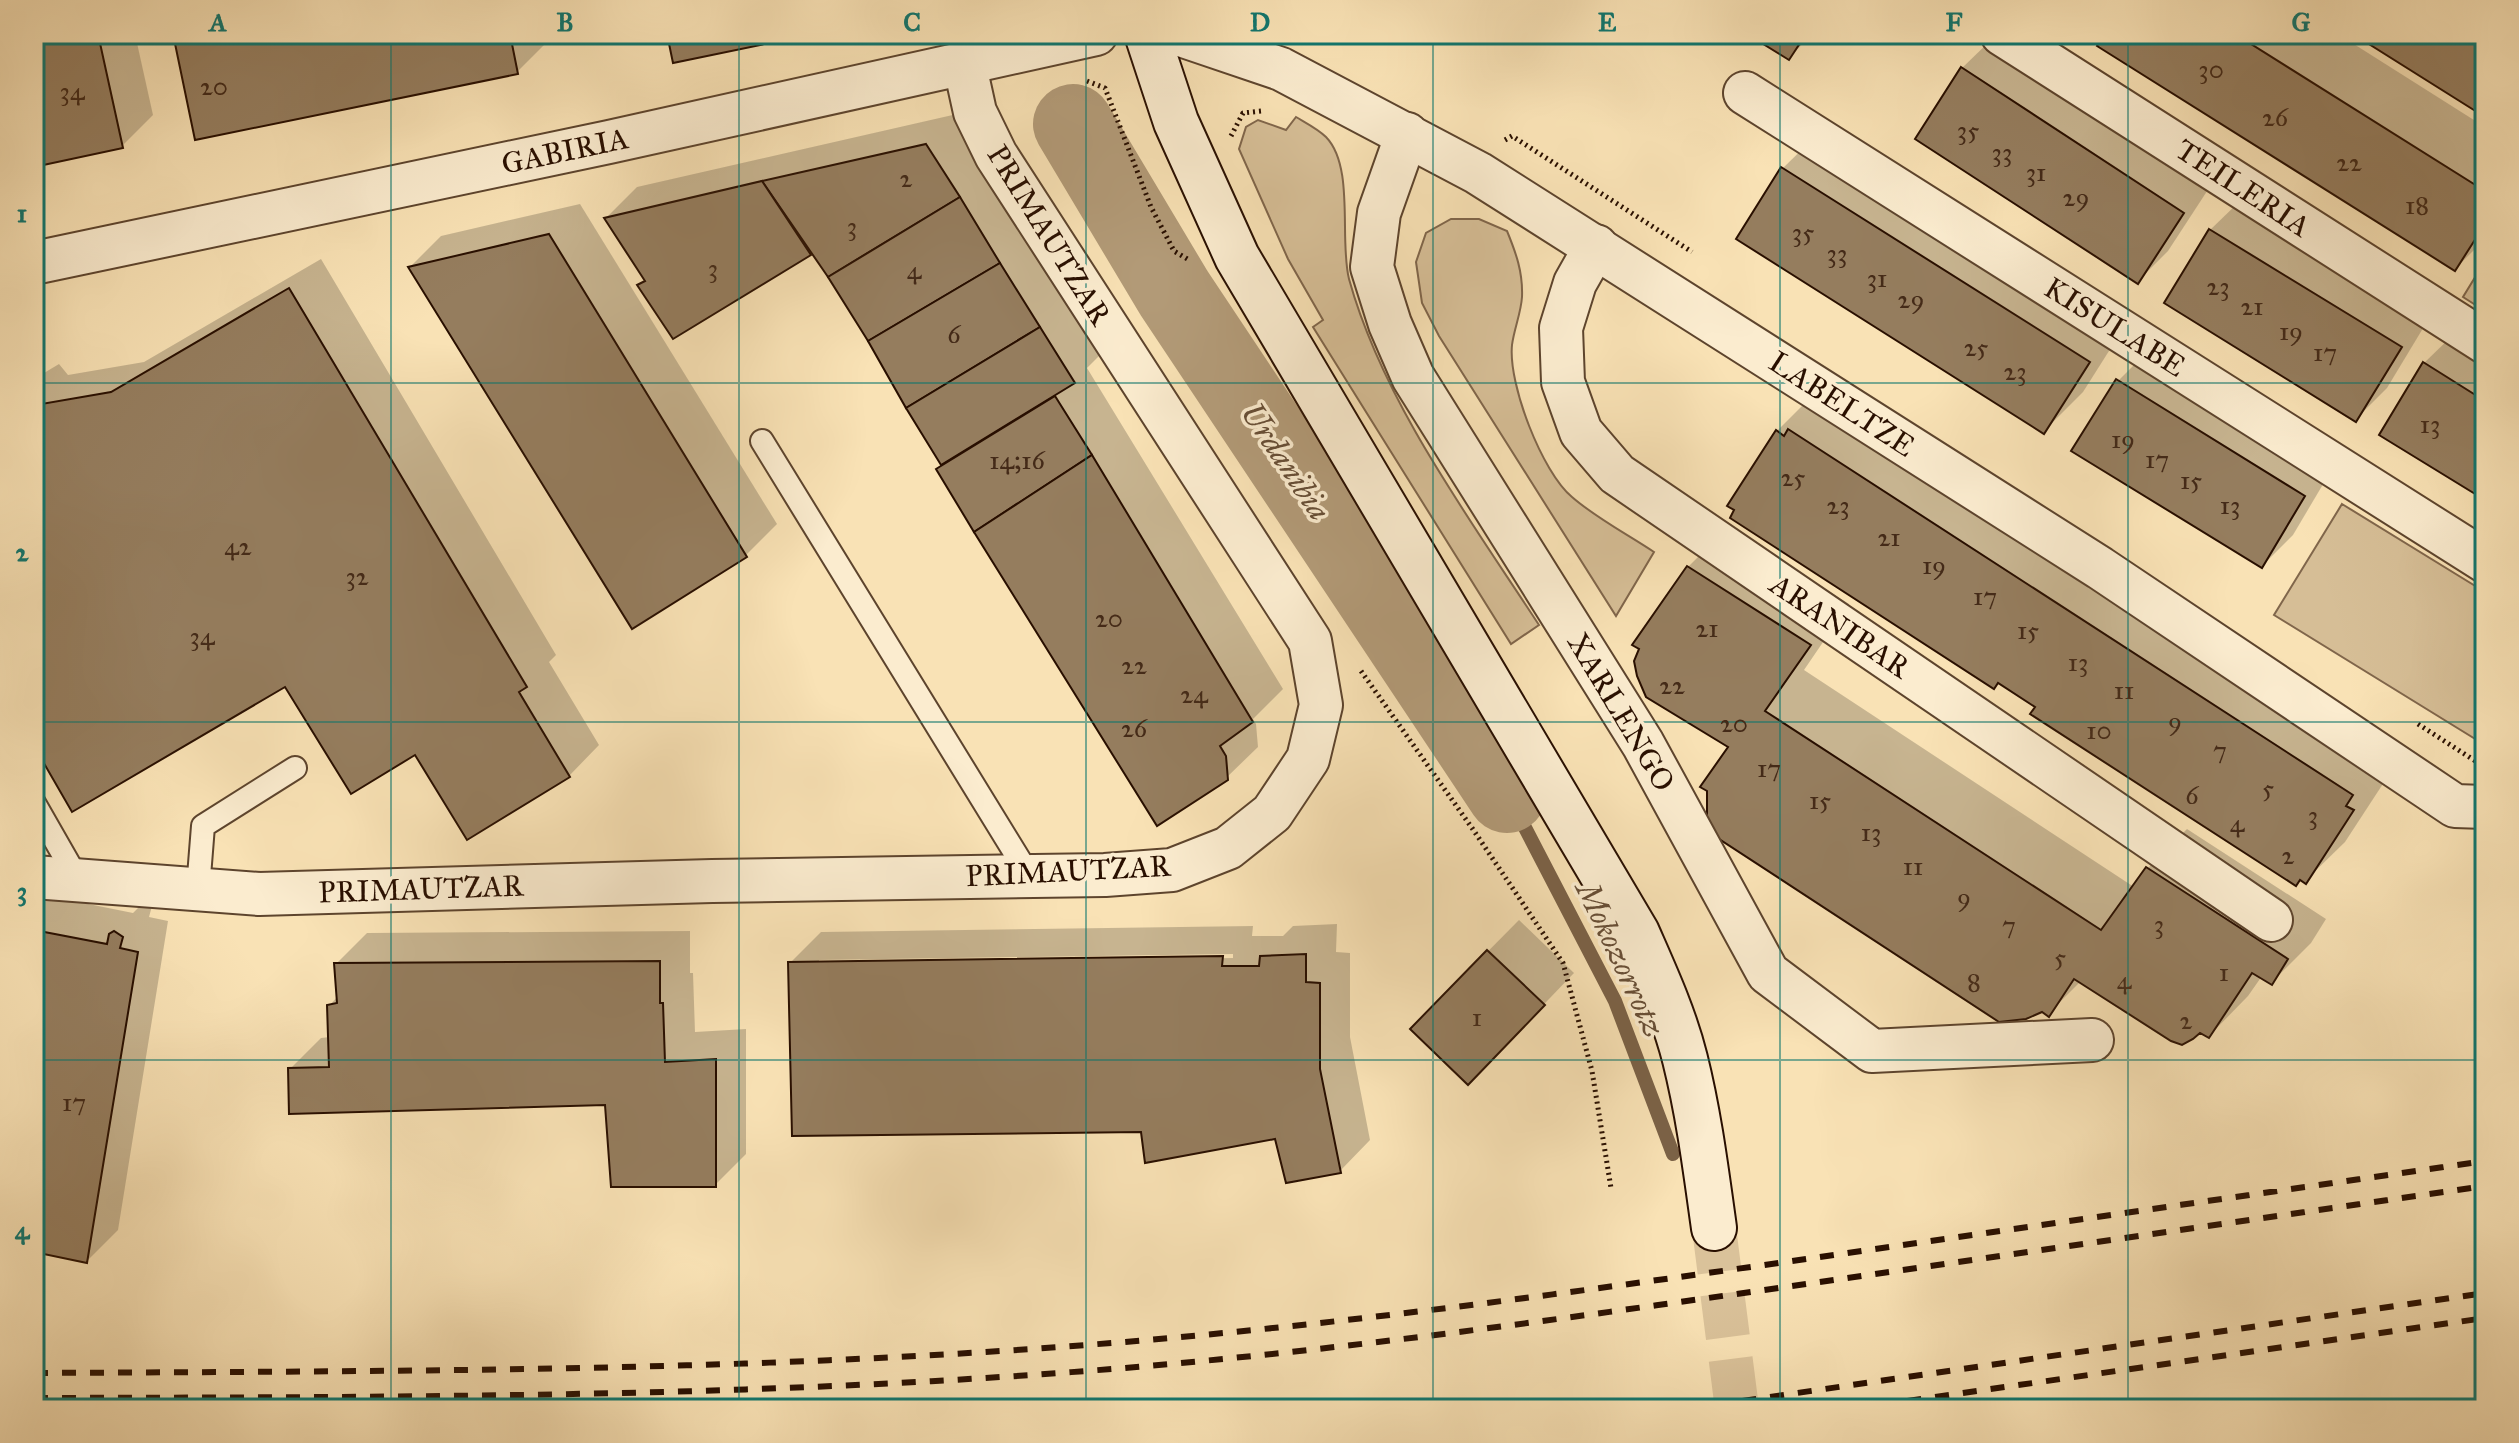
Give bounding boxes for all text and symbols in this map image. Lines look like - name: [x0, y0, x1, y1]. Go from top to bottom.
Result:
- text: A: [207, 6, 227, 38]
- text: B: [556, 6, 574, 38]
- text: C: [903, 6, 921, 38]
- text: D: [1250, 6, 1270, 38]
- text: E: [1598, 6, 1617, 38]
- text: F: [1946, 6, 1963, 38]
- text: G: [2291, 6, 2311, 38]
- house number: 30: [2198, 53, 2224, 85]
- house number: 20: [200, 70, 228, 102]
- house number: 34: [60, 75, 85, 107]
- house number: 26: [2262, 101, 2289, 133]
- house number: 35: [1957, 114, 1979, 146]
- street label: GABIRIA: [498, 120, 632, 182]
- street label: TEILERIA: [2169, 131, 2317, 245]
- house number: 33: [1992, 136, 2012, 168]
- street label: PRIMAUTZAR: [979, 138, 1119, 332]
- house number: 22: [2336, 146, 2362, 178]
- house number: 31: [2026, 156, 2046, 188]
- house number: 2: [900, 162, 913, 194]
- house number: 29: [2063, 181, 2089, 213]
- house number: 18: [2405, 189, 2429, 221]
- text: 1: [17, 197, 27, 229]
- house number: 3: [847, 210, 857, 242]
- house number: 35: [1792, 216, 1814, 248]
- house number: 33: [1827, 237, 1847, 269]
- house number: 3: [708, 252, 718, 284]
- house number: 4: [907, 254, 922, 286]
- house number: 31: [1867, 262, 1887, 294]
- street label: KISULABE: [2038, 269, 2192, 385]
- house number: 23: [2206, 270, 2230, 302]
- house number: 29: [1898, 283, 1924, 315]
- house number: 21: [2240, 290, 2264, 322]
- house number: 19: [2279, 315, 2303, 347]
- house number: 6: [947, 318, 961, 350]
- house number: 25: [1964, 331, 1988, 363]
- house number: 17: [2313, 336, 2337, 368]
- street label: LABELTZE: [1762, 344, 1922, 464]
- house number: 23: [2003, 355, 2027, 387]
- water label: Urdanibia: [1232, 395, 1339, 528]
- house number: 13: [2420, 408, 2440, 440]
- house number: 19: [2111, 423, 2135, 455]
- house number: 17: [2145, 443, 2169, 475]
- house number: 14;16: [989, 444, 1045, 476]
- house number: 25: [1781, 461, 1805, 493]
- house number: 15: [2180, 464, 2202, 496]
- house number: 23: [1826, 489, 1850, 521]
- house number: 13: [2220, 489, 2240, 521]
- house number: 21: [1877, 521, 1901, 553]
- house number: 42: [224, 530, 252, 562]
- text: 2: [16, 536, 30, 568]
- house number: 19: [1922, 549, 1946, 581]
- house number: 32: [345, 560, 369, 592]
- street label: ARANIBAR: [1762, 565, 1918, 686]
- house number: 17: [1973, 580, 1997, 612]
- house number: 20: [1095, 602, 1123, 634]
- house number: 21: [1695, 612, 1719, 644]
- house number: 15: [2017, 614, 2039, 646]
- house number: 34: [190, 620, 215, 652]
- street label: XARLENGO: [1560, 626, 1682, 798]
- house number: 13: [2068, 646, 2088, 678]
- house number: 22: [1121, 649, 1147, 681]
- house number: 22: [1659, 669, 1685, 701]
- house number: 11: [2114, 674, 2134, 706]
- house number: 24: [1180, 678, 1208, 710]
- house number: 9: [2168, 705, 2182, 737]
- house number: 20: [1720, 707, 1748, 739]
- house number: 26: [1121, 712, 1148, 744]
- house number: 10: [2086, 714, 2112, 746]
- house number: 7: [2213, 734, 2227, 766]
- house number: 17: [1757, 752, 1781, 784]
- house number: 5: [2262, 772, 2274, 804]
- house number: 6: [2185, 779, 2199, 811]
- house number: 15: [1809, 784, 1831, 816]
- house number: 3: [2308, 799, 2318, 831]
- house number: 4: [2230, 807, 2245, 839]
- house number: 13: [1861, 816, 1881, 848]
- house number: 2: [2282, 839, 2295, 871]
- street label: PRIMAUTZAR: [965, 848, 1172, 894]
- house number: 11: [1903, 850, 1923, 882]
- street label: PRIMAUTZAR: [318, 867, 525, 911]
- water label: Mokozorrotz: [1566, 873, 1674, 1043]
- text: 3: [17, 875, 27, 907]
- house number: 9: [1957, 881, 1971, 913]
- house number: 3: [2154, 908, 2164, 940]
- house number: 7: [2002, 909, 2016, 941]
- house number: 5: [2054, 941, 2066, 973]
- house number: 1: [2219, 956, 2229, 988]
- house number: 4: [2117, 964, 2132, 996]
- house number: 8: [1967, 966, 1981, 998]
- house number: 1: [1472, 1001, 1482, 1033]
- house number: 2: [2180, 1004, 2193, 1036]
- house number: 17: [62, 1086, 86, 1118]
- text: 4: [15, 1214, 31, 1246]

